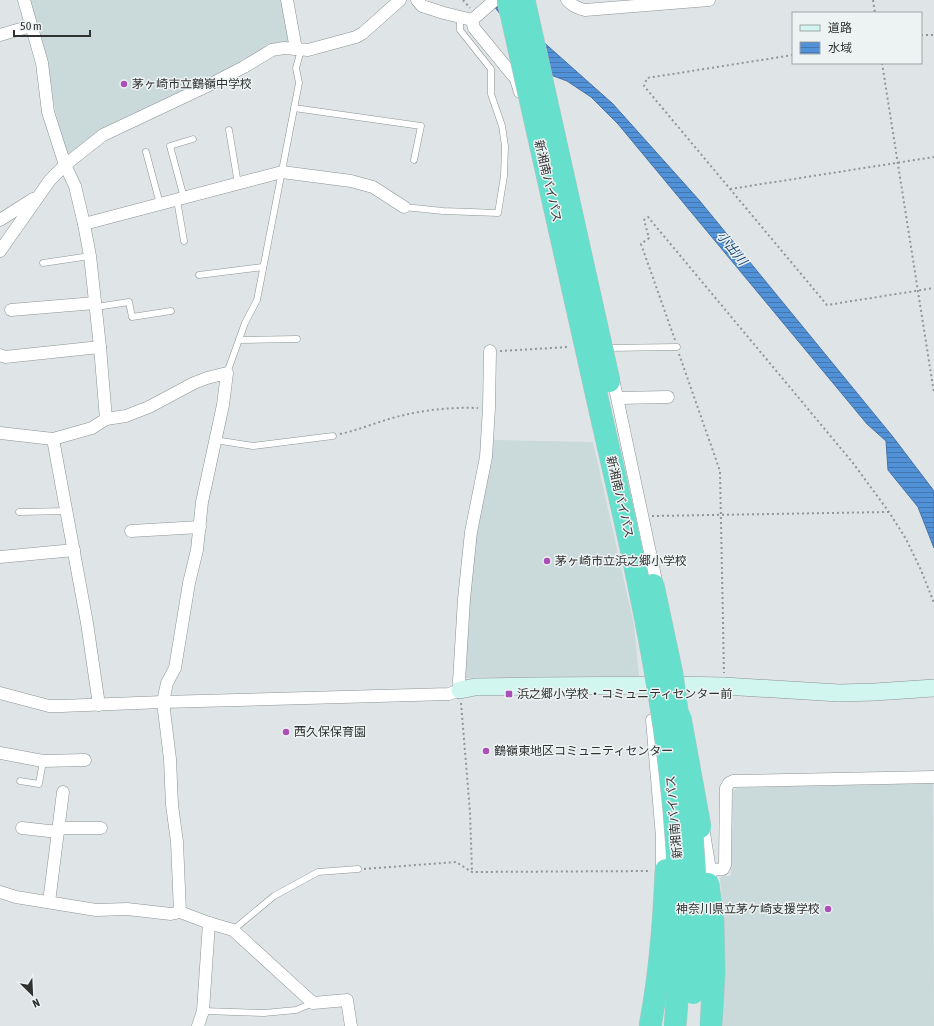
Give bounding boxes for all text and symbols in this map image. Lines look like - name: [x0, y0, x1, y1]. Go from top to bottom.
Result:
- scale bar: [14, 12, 90, 38]
- legend: [792, 12, 922, 64]
- text: 50 m: [20, 19, 42, 33]
- text: 道路: [828, 21, 852, 35]
- text: 水域: [828, 41, 852, 55]
- place label: 茅ヶ崎市立鶴嶺中学校: [132, 77, 252, 91]
- marker: 茅ヶ崎市立鶴嶺中学校: [119, 79, 129, 89]
- street label: 新湘南バイパス: [532, 139, 564, 223]
- water label: 小出川: [714, 228, 751, 269]
- street label: 新湘南バイパス: [604, 455, 636, 539]
- place label: 茅ヶ崎市立浜之郷小学校: [555, 554, 687, 568]
- marker: 茅ヶ崎市立浜之郷小学校: [542, 556, 552, 566]
- place label: 浜之郷小学校・コミュニティセンター前: [517, 687, 732, 701]
- marker: 浜之郷小学校・コミュニティセンター前: [504, 689, 514, 699]
- place label: 西久保保育園: [294, 725, 366, 739]
- marker: 西久保保育園: [281, 727, 291, 737]
- place label: 鶴嶺東地区コミュニティセンター: [494, 744, 673, 758]
- marker: 鶴嶺東地区コミュニティセンター: [481, 746, 491, 756]
- street label: 新湘南バイパス: [663, 775, 685, 859]
- place label: 神奈川県立茅ケ崎支援学校: [676, 902, 820, 916]
- marker: 神奈川県立茅ケ崎支援学校: [823, 904, 833, 914]
- north arrow: [12, 974, 52, 1014]
- text: N: [31, 996, 41, 1010]

